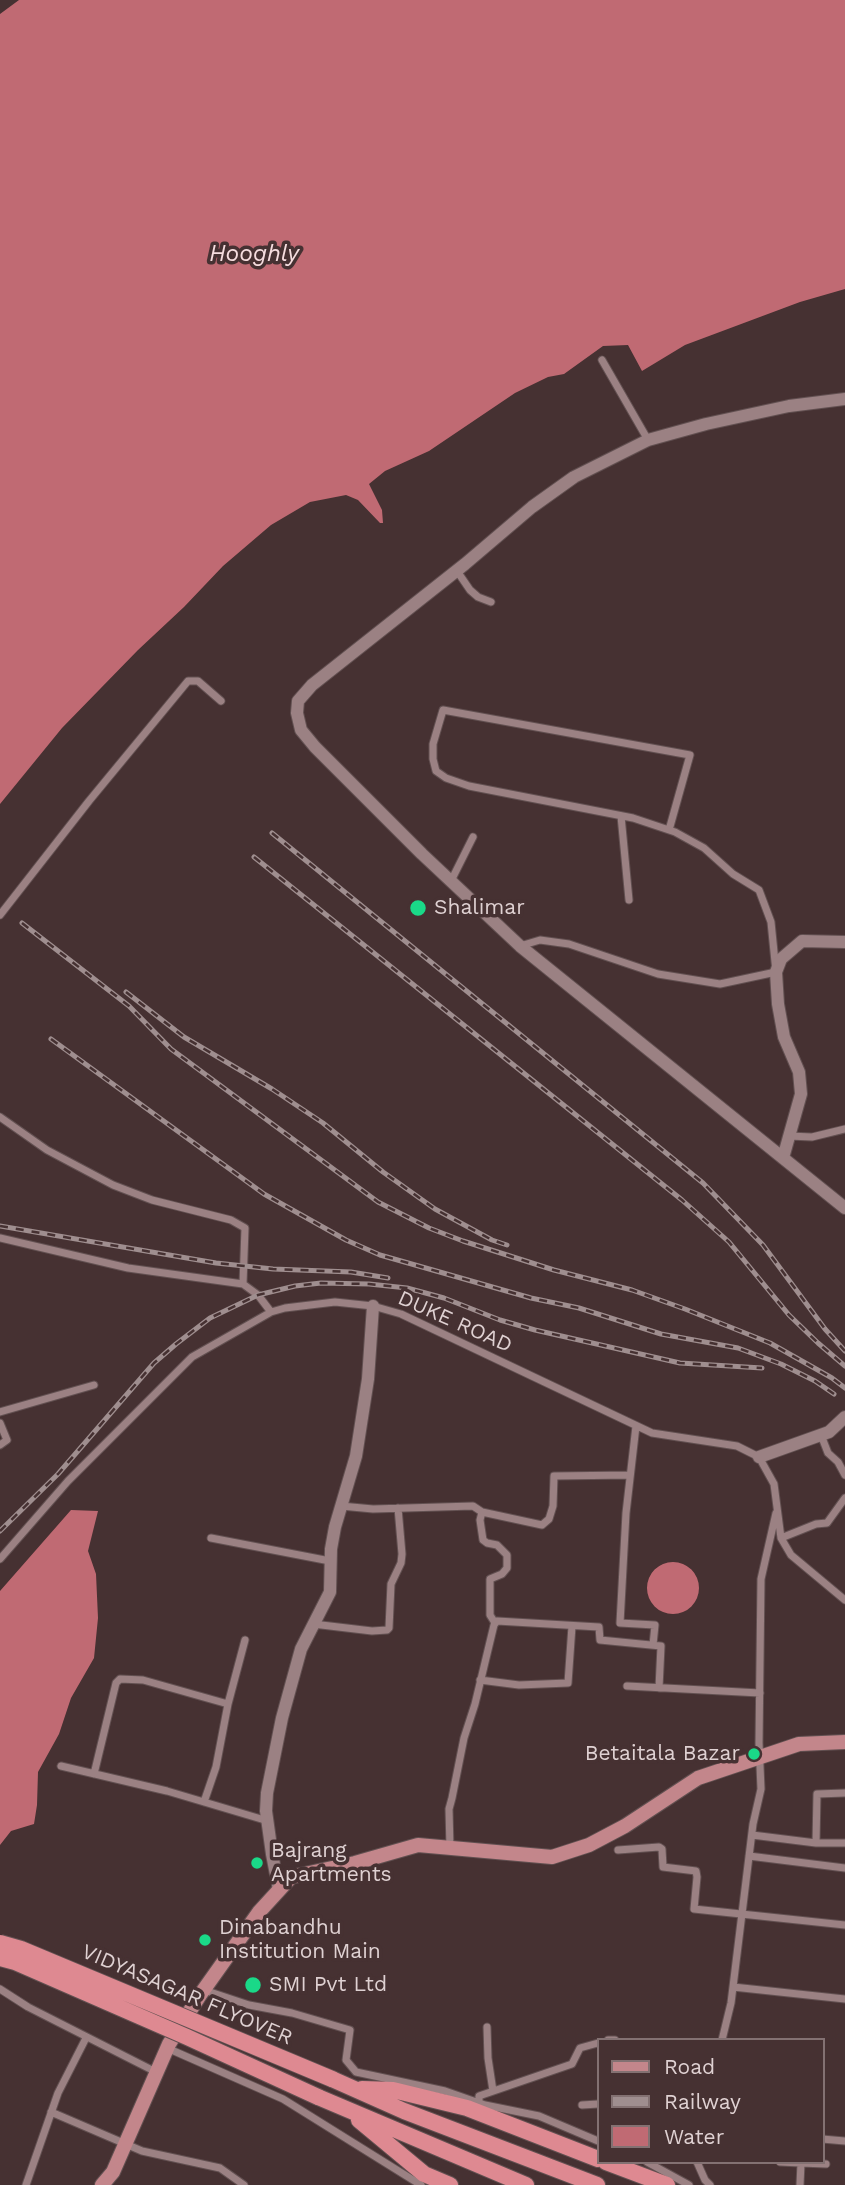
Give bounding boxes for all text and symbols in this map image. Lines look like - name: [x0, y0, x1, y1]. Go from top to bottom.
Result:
- water label: Hooghly: [209, 240, 299, 268]
- place label: Shalimar: [434, 895, 525, 921]
- marker: Shalimar: [408, 898, 428, 918]
- street label: DUKE ROAD: [394, 1286, 516, 1358]
- place label: Betaitala Bazar: [585, 1741, 740, 1767]
- marker: Betaitala Bazar: [746, 1746, 762, 1762]
- place label: Bajrang Apartments: [271, 1838, 391, 1888]
- marker: Bajrang Apartments: [249, 1855, 265, 1871]
- place label: Dinabandhu Institution Main: [219, 1915, 381, 1965]
- marker: Dinabandhu Institution Main: [197, 1932, 213, 1948]
- street label: VIDYASAGAR FLYOVER: [78, 1939, 296, 2051]
- place label: SMI Pvt Ltd: [269, 1972, 387, 1998]
- marker: SMI Pvt Ltd: [243, 1975, 263, 1995]
- legend: [596, 2038, 824, 2164]
- text: Road: [664, 2054, 715, 2079]
- text: Railway: [664, 2089, 741, 2114]
- text: Water: [664, 2124, 724, 2149]

